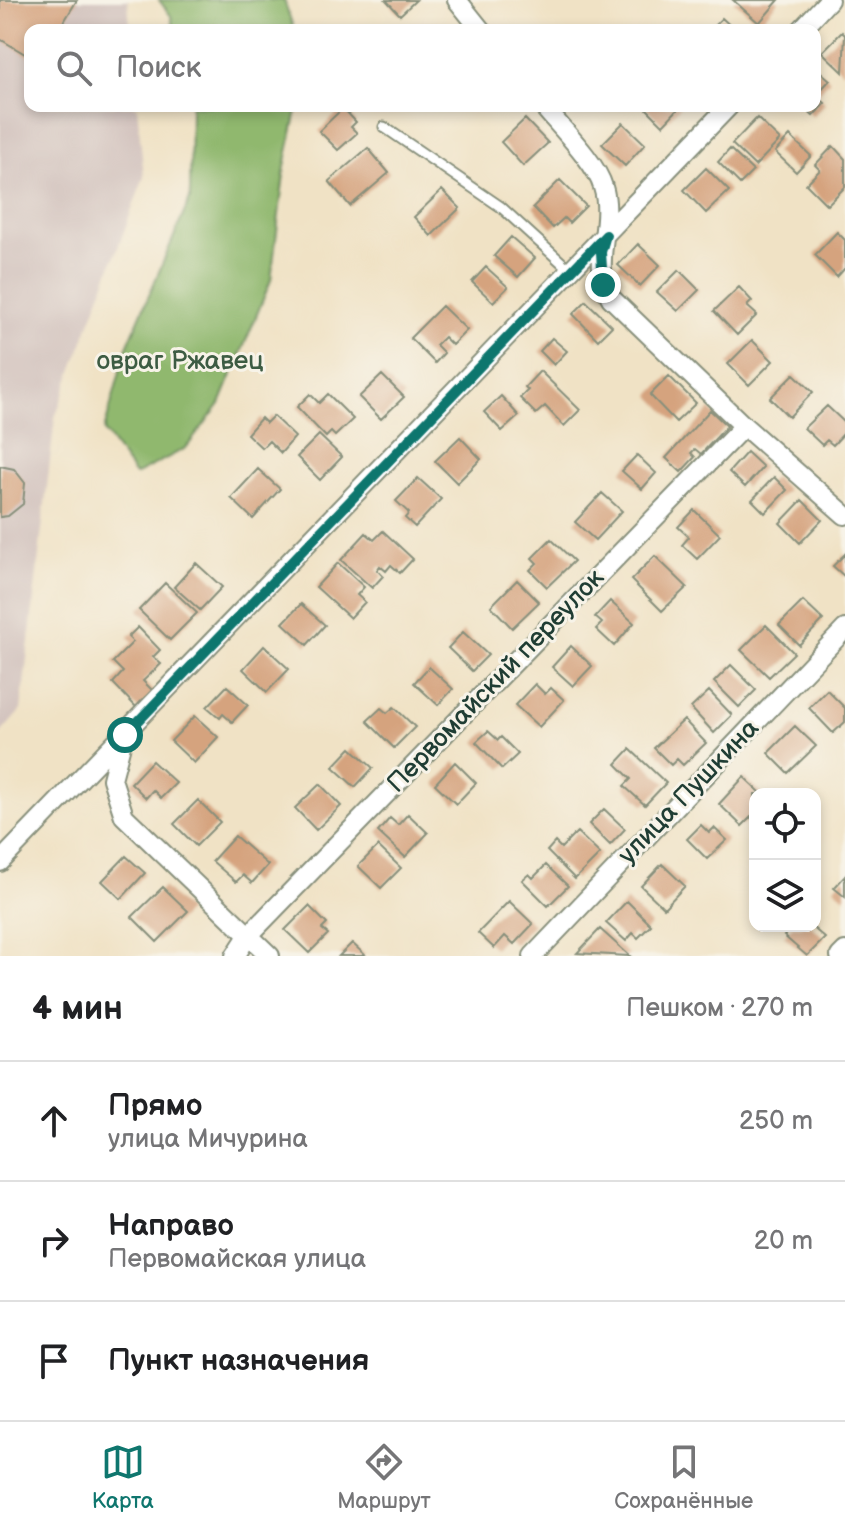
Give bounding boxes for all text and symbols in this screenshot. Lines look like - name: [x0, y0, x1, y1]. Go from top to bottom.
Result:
- search box: [24, 24, 821, 112]
- icon: search: [52, 46, 96, 90]
- text: Поиск: [116, 50, 202, 86]
- route end: [585, 267, 621, 303]
- park label: овраг Ржавец: [96, 346, 264, 377]
- street label: Первомайский переулок: [381, 563, 611, 799]
- street label: улица Пушкина: [612, 713, 766, 871]
- route start: [107, 717, 143, 753]
- map controls: [749, 788, 821, 932]
- button: locate: [749, 788, 821, 860]
- button: layers: [749, 860, 821, 932]
- text: 4 мин: [32, 988, 123, 1029]
- text: Пешком · 270 m: [626, 993, 813, 1024]
- text: Прямо: [108, 1088, 202, 1124]
- icon: ahead: [32, 1099, 76, 1143]
- text: 250 m: [739, 1106, 813, 1137]
- text: улица Мичурина: [108, 1124, 308, 1155]
- text: Направо: [108, 1208, 234, 1244]
- icon: right: [32, 1219, 76, 1263]
- text: 20 m: [754, 1226, 813, 1257]
- text: Первомайская улица: [108, 1244, 366, 1275]
- icon: arrive: [32, 1339, 76, 1383]
- text: Пункт назначения: [108, 1343, 369, 1379]
- tab: Карта: [92, 1440, 154, 1515]
- tab: Маршрут: [337, 1440, 431, 1515]
- tab: Сохранённые: [614, 1440, 753, 1515]

